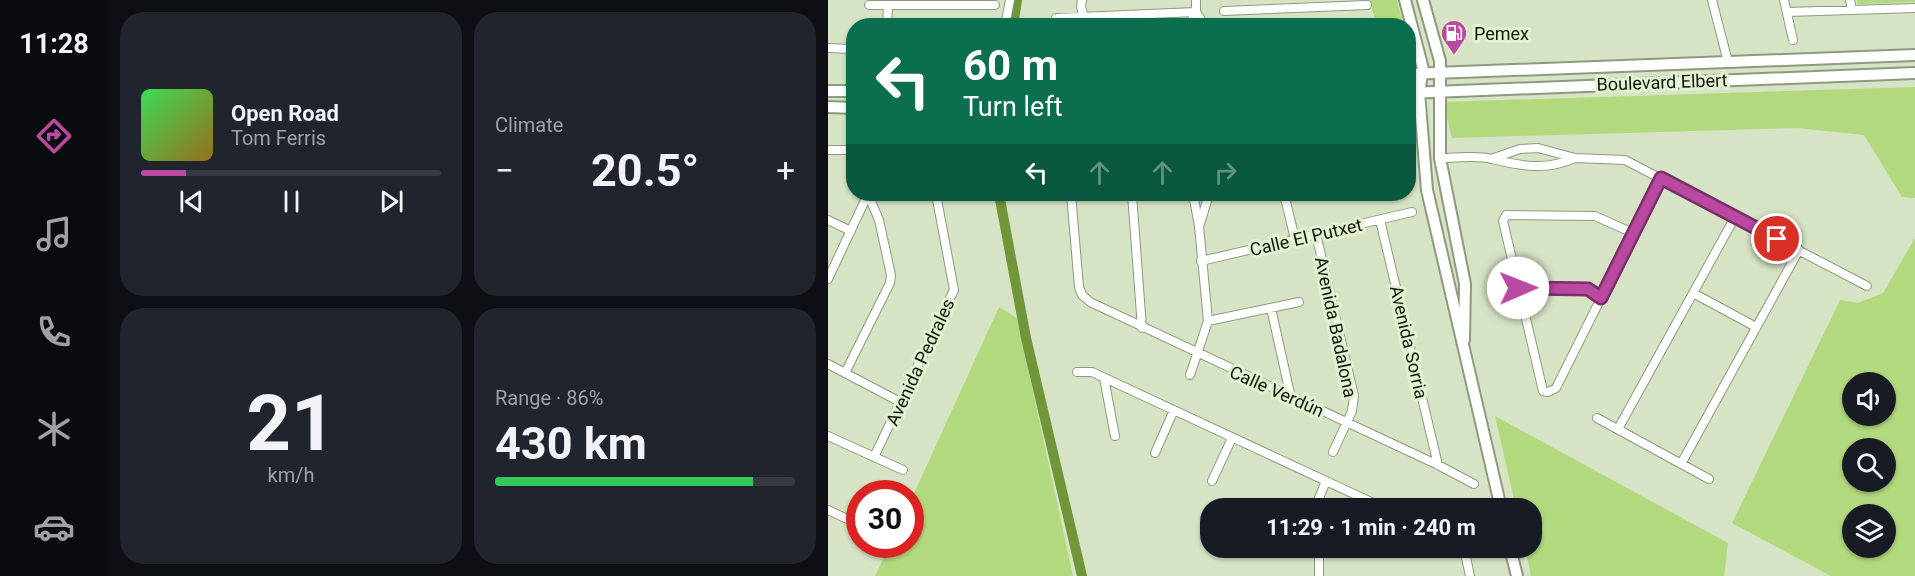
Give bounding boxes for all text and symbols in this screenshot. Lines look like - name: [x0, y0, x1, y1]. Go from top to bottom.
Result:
- fuel station icon: Pemex: [1439, 18, 1469, 56]
- place label: Pemex: [1474, 23, 1529, 44]
- text: 11:28: [19, 28, 89, 60]
- text: 60 m: [963, 41, 1058, 90]
- icon: left: [864, 42, 942, 120]
- street label: Boulevard Elbert: [1596, 69, 1728, 95]
- text: Turn left: [963, 91, 1063, 123]
- text: Open Road: [231, 101, 339, 126]
- text: Climate: [495, 113, 563, 137]
- icon: directions: [33, 115, 75, 157]
- text: Tom Ferris: [231, 126, 326, 150]
- text: 20.5°: [591, 144, 699, 197]
- text: −: [495, 151, 514, 190]
- text: +: [776, 151, 795, 190]
- icon: left: [1020, 156, 1053, 189]
- icon: ahead: [1083, 156, 1116, 189]
- icon: ahead: [1146, 156, 1179, 189]
- icon: right: [1209, 156, 1242, 189]
- icon: previous: [175, 185, 208, 218]
- icon: pause: [275, 185, 308, 218]
- icon: next: [375, 185, 408, 218]
- icon: music: [33, 213, 75, 255]
- pin: [1751, 213, 1802, 264]
- street label: Calle El Putxet: [1248, 214, 1364, 260]
- icon: arrive: [1760, 222, 1793, 255]
- street label: Avenida Badalona: [1311, 255, 1361, 399]
- position arrow: [1486, 256, 1550, 320]
- street label: Avenida Sorria: [1386, 283, 1432, 401]
- street label: Avenida Pedrales: [881, 295, 959, 429]
- icon: phone: [33, 311, 75, 353]
- street label: Calle Verdún: [1227, 361, 1327, 421]
- map controls: [1842, 372, 1896, 558]
- button: sound: [1842, 372, 1896, 426]
- text: 21: [246, 378, 336, 469]
- text: Range · 86%: [495, 386, 603, 410]
- icon: climate: [33, 408, 75, 450]
- text: 430 km: [495, 417, 647, 470]
- button: search: [1842, 438, 1896, 492]
- text: km/h: [268, 463, 314, 487]
- speed limit sign: 30: [846, 480, 924, 558]
- button: layers: [1842, 504, 1896, 558]
- icon: car: [33, 506, 75, 548]
- text: 11:29 · 1 min · 240 m: [1266, 515, 1476, 540]

